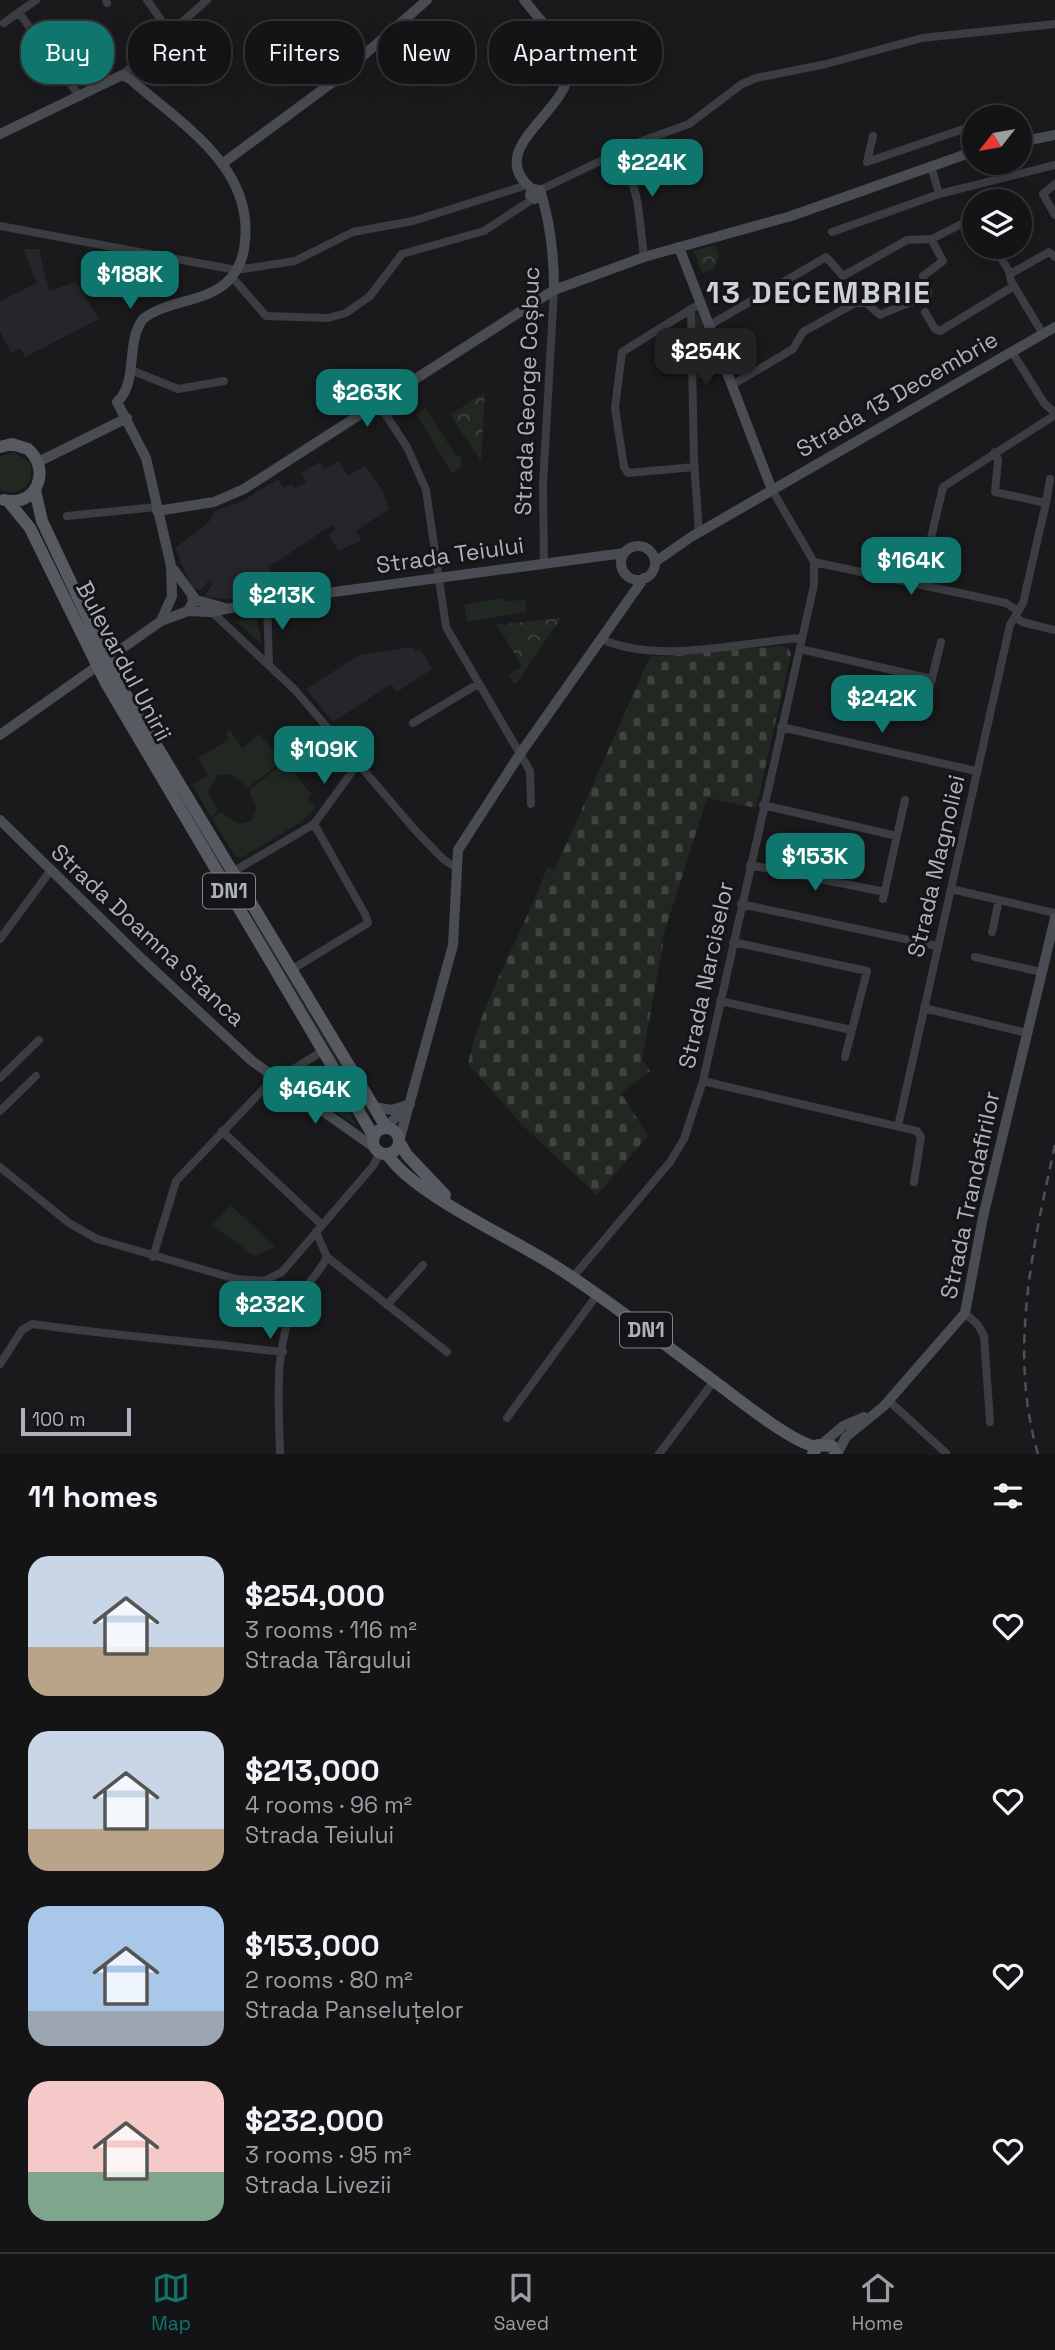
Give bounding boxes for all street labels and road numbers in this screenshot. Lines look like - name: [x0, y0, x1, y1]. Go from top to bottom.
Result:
- street label: Strada George Coșbuc: [508, 266, 546, 516]
- street label: Strada 13 Decembrie: [791, 324, 1003, 464]
- street label: Strada Teiului: [374, 530, 526, 580]
- street label: Bulevardul Unirii: [69, 576, 179, 746]
- street label: Strada Magnoliei: [900, 772, 972, 960]
- street label: Strada Doamna Stanca: [45, 837, 251, 1033]
- road number: DN1: [203, 874, 255, 908]
- street label: Strada Narciselor: [672, 879, 740, 1071]
- street label: Strada Trandafirilor: [933, 1088, 1007, 1302]
- road number: DN1: [620, 1312, 672, 1348]

